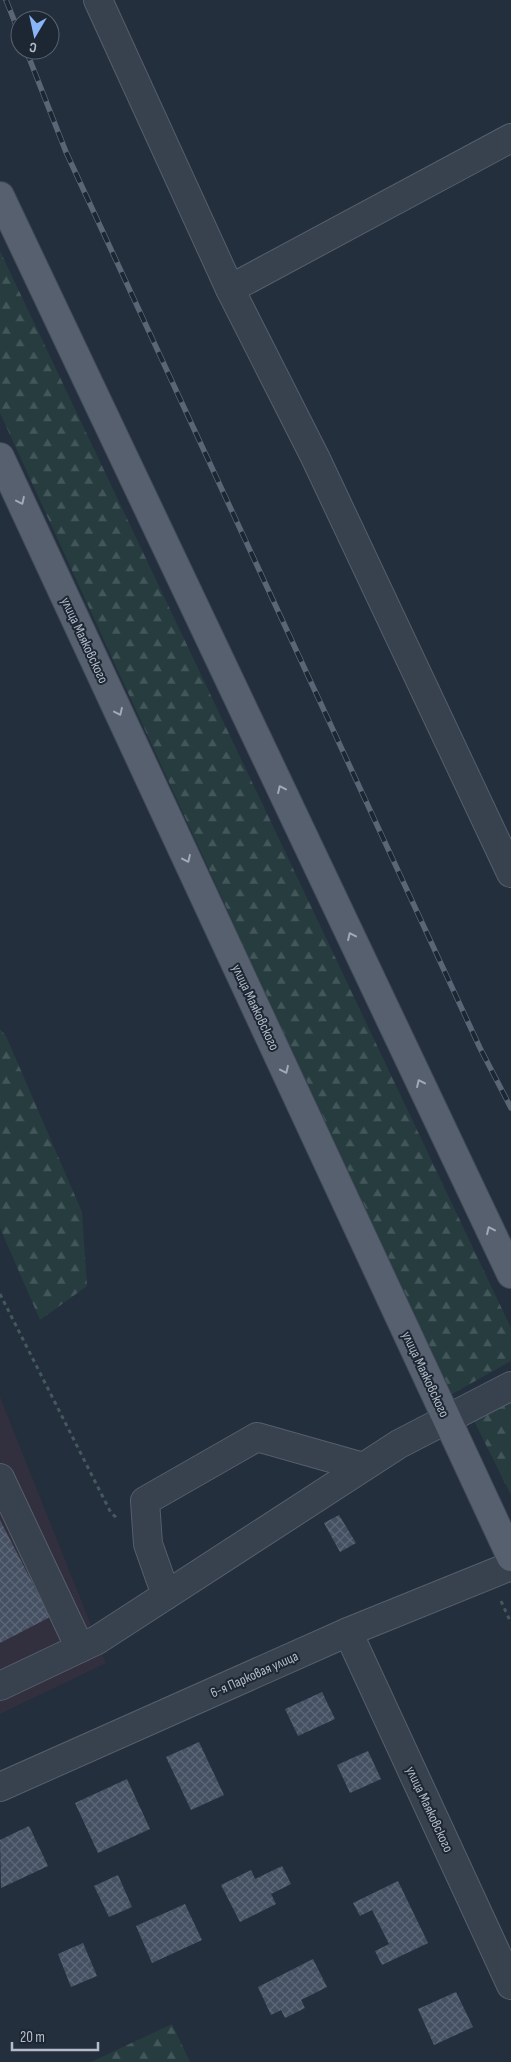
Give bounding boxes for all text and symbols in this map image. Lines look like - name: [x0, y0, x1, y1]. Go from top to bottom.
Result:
- north arrow: [10, 10, 60, 60]
- text: С: [28, 38, 38, 56]
- one-way arrow: [14, 496, 25, 505]
- street label: улица Маяковского: [57, 594, 112, 686]
- one-way arrow: [112, 707, 123, 716]
- one-way arrow: [277, 785, 287, 794]
- one-way arrow: [181, 854, 191, 863]
- one-way arrow: [347, 932, 357, 941]
- street label: улица Маяковского: [228, 961, 283, 1053]
- one-way arrow: [279, 1065, 289, 1074]
- one-way arrow: [416, 1079, 427, 1088]
- one-way arrow: [486, 1226, 496, 1235]
- street label: улица Маяковского: [398, 1328, 453, 1420]
- street label: 6-я Парковая улица: [208, 1647, 301, 1701]
- street label: улица Маяковского: [402, 1763, 457, 1855]
- scale bar: [12, 2020, 99, 2052]
- text: 20 m: [20, 2028, 45, 2047]

